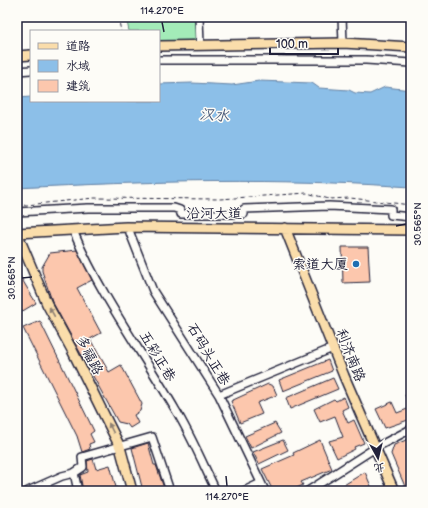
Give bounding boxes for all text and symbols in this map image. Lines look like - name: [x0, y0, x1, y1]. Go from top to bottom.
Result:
- text: 114.270°E: [140, 5, 184, 17]
- legend: [30, 30, 160, 102]
- scale bar: [270, 30, 338, 56]
- text: 100 m: [276, 37, 308, 52]
- text: 道路: [66, 39, 90, 54]
- text: 水域: [66, 59, 90, 74]
- text: 建筑: [66, 79, 90, 94]
- water label: 汉水: [198, 105, 230, 126]
- text: 30.565°N: [412, 202, 424, 246]
- street label: 沿河大道: [186, 205, 242, 222]
- text: 30.565°N: [6, 256, 18, 300]
- place label: 索道大厦: [292, 256, 348, 273]
- marker: 索道大厦: [351, 259, 361, 269]
- one-way arrow: [48, 306, 55, 318]
- street label: 石码头正巷: [183, 320, 234, 389]
- street label: 利济南路: [332, 326, 369, 384]
- street label: 五彩正巷: [136, 328, 180, 385]
- street label: 多福路: [72, 333, 107, 378]
- one-way arrow: [108, 422, 114, 434]
- north arrow: [358, 438, 398, 478]
- text: 北: [373, 460, 386, 475]
- text: 114.270°E: [205, 491, 249, 503]

